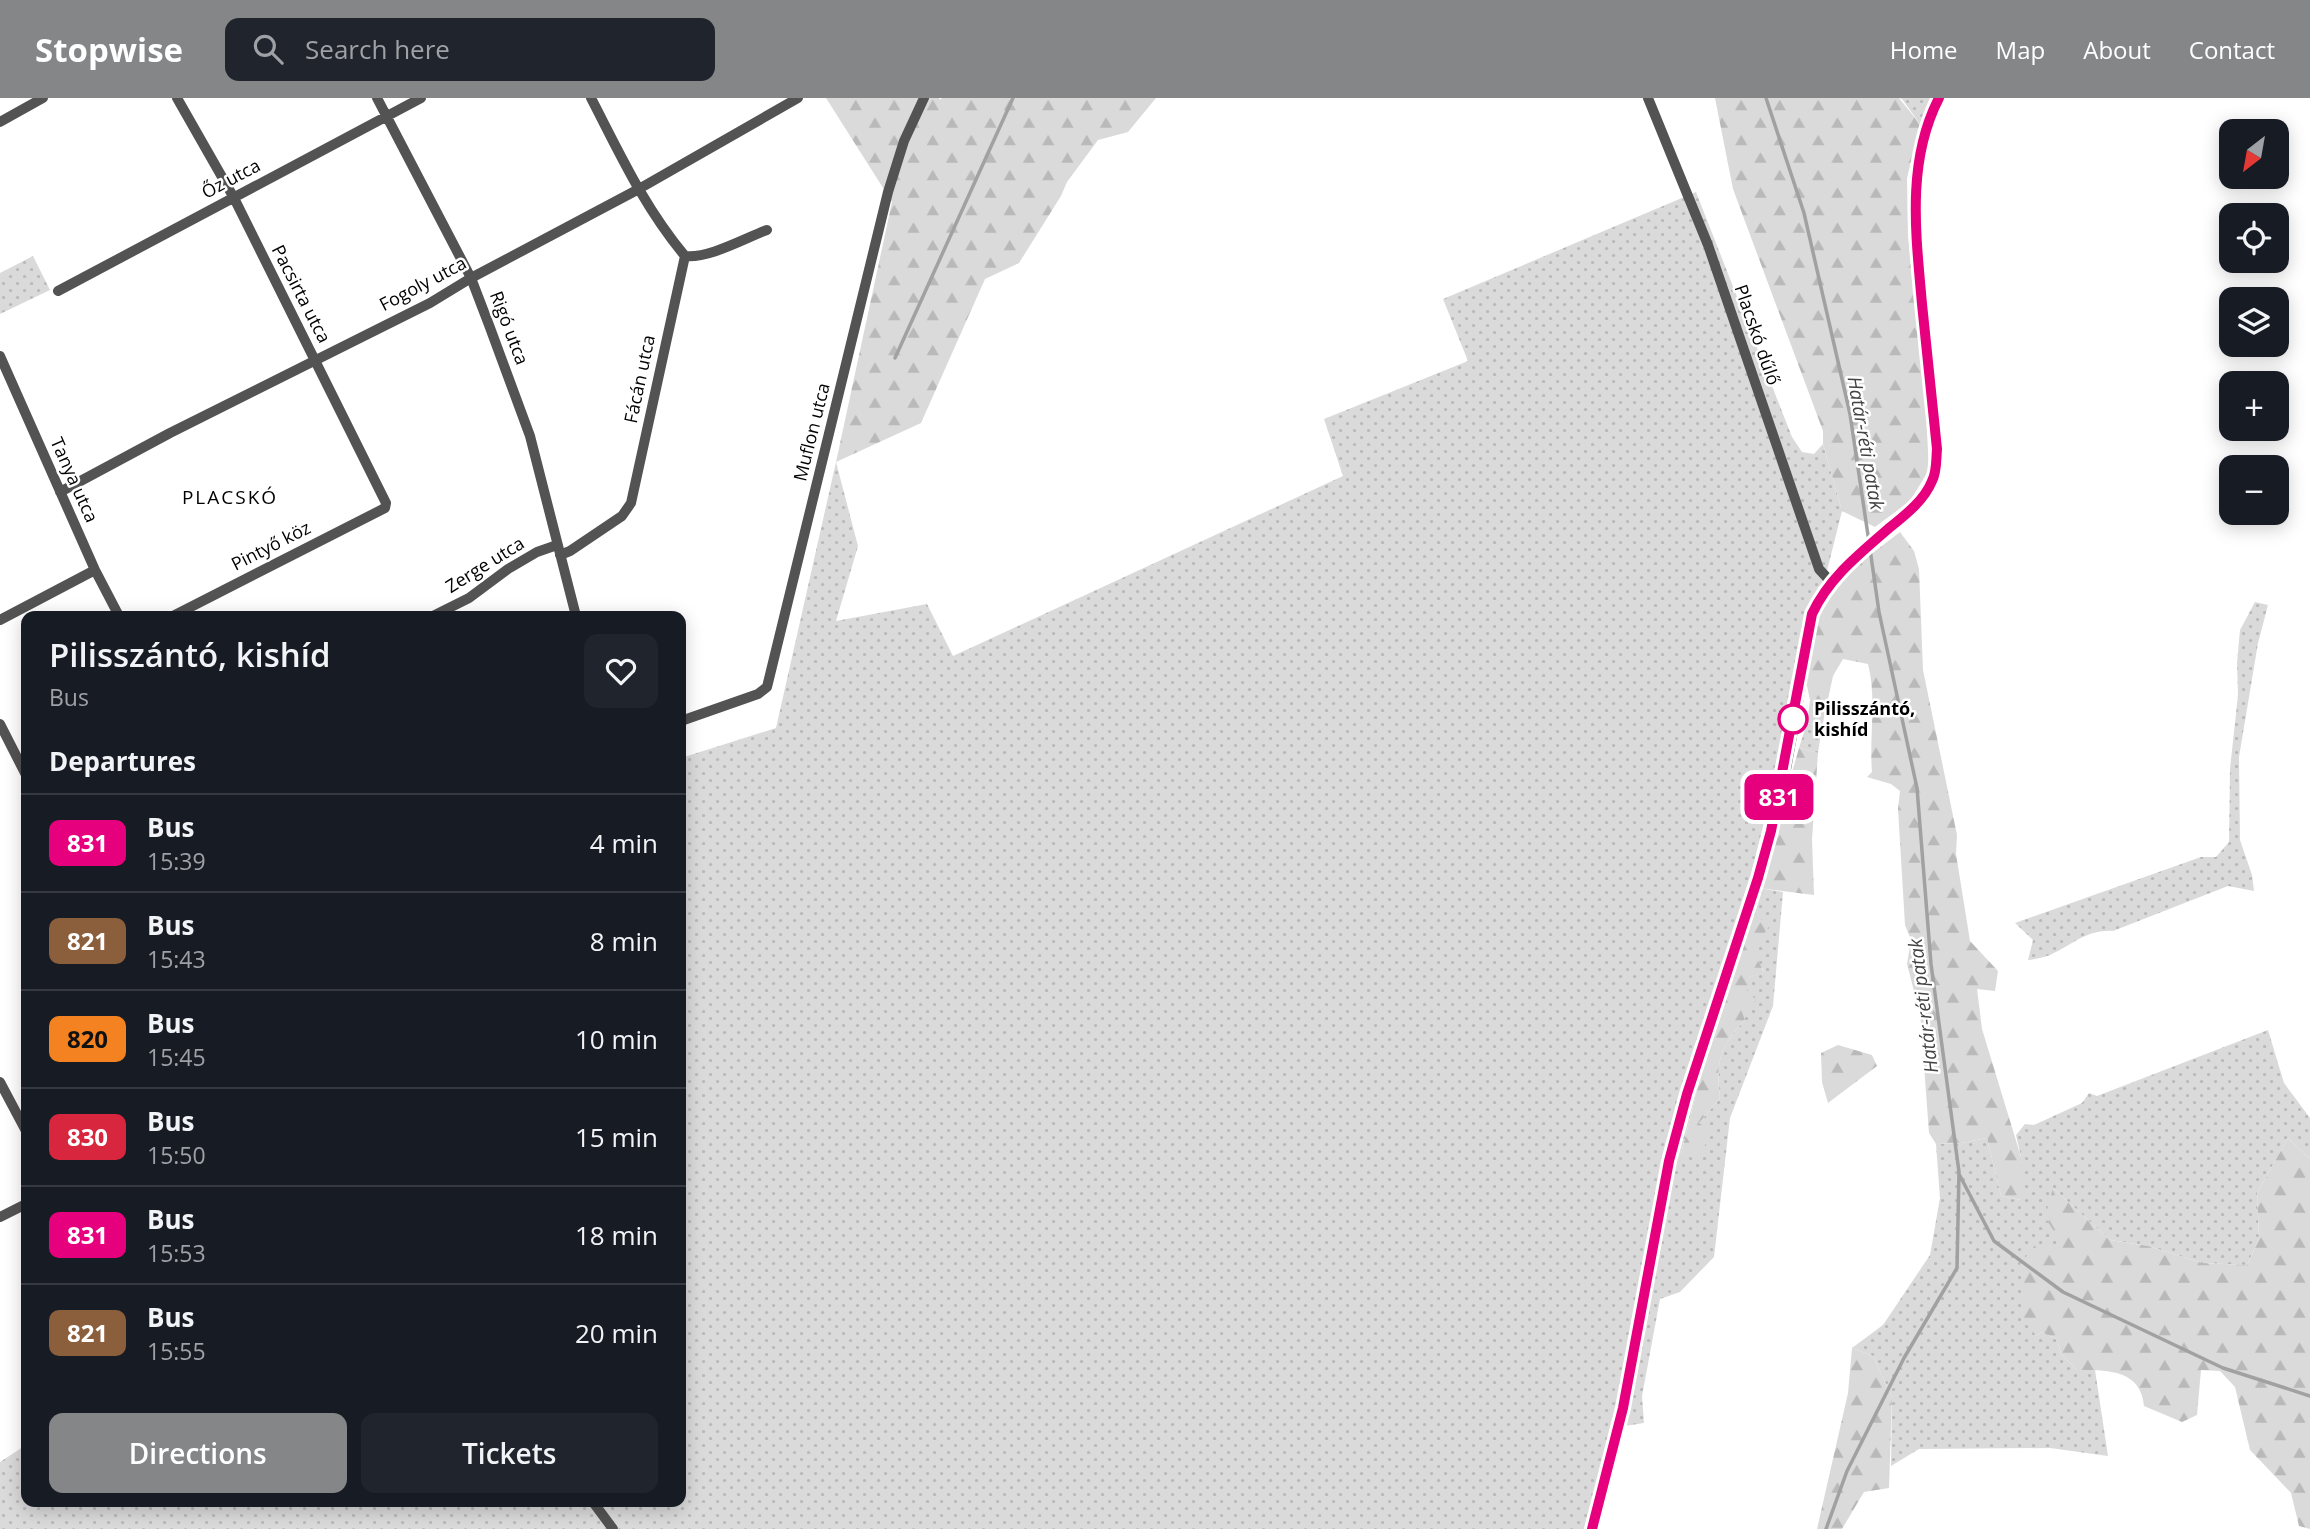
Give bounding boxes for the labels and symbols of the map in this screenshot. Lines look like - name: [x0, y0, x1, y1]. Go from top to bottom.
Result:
- north arrow: [2219, 119, 2289, 189]
- street label: Őz utca: [197, 153, 264, 204]
- street label: Pacsirta utca: [267, 240, 337, 347]
- street label: Fogoly utca: [375, 250, 470, 316]
- street label: Placskó dűlő: [1730, 281, 1786, 388]
- street label: Rigó utca: [485, 287, 535, 368]
- street label: Fácán utca: [618, 332, 660, 425]
- water label: Határ-réti patak: [1841, 374, 1891, 512]
- street label: Muflon utca: [787, 380, 835, 483]
- street label: Tanya utca: [45, 433, 104, 526]
- district label: PLACSKÓ: [182, 484, 278, 510]
- street label: Pintyő köz: [227, 515, 314, 575]
- street label: Zerge utca: [441, 531, 528, 598]
- place label: Pilisszántó, kishíd: [1814, 696, 1915, 741]
- marker: Pilisszántó, kishíd: [1778, 704, 1808, 734]
- line badge: 831: [1739, 774, 1819, 820]
- water label: Határ-réti patak: [1902, 937, 1944, 1075]

